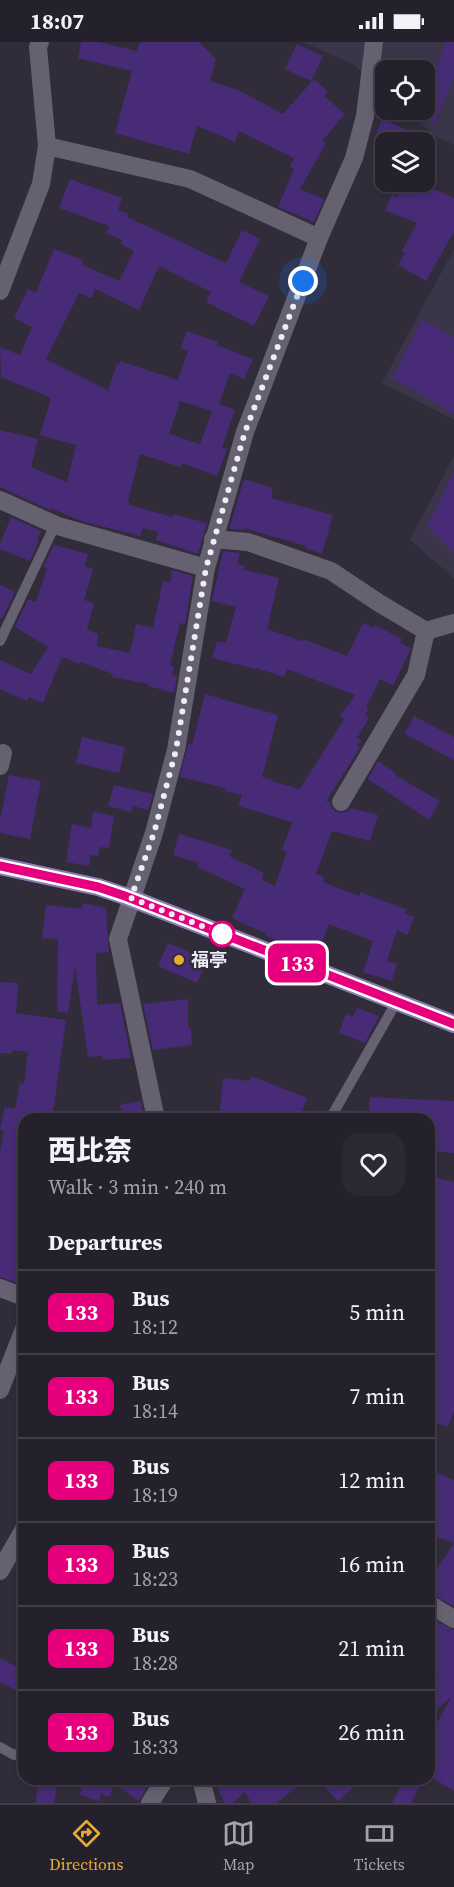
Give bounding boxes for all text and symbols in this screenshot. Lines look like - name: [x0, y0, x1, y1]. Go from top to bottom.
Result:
- text: 18:07: [30, 6, 84, 36]
- map controls: [375, 60, 435, 192]
- button: locate: [375, 60, 435, 120]
- button: layers: [375, 132, 435, 192]
- your location: [288, 266, 318, 296]
- unlabelled marker: [209, 921, 235, 947]
- line badge: 133: [262, 944, 332, 982]
- place label: 福亭: [191, 947, 227, 972]
- text: 133: [280, 949, 314, 978]
- marker: 福亭: [172, 953, 186, 967]
- text: 西比奈: [48, 1131, 132, 1169]
- button: heart: [342, 1133, 405, 1196]
- text: Walk · 3 min · 240 m: [48, 1173, 227, 1201]
- text: Departures: [48, 1227, 162, 1257]
- text: Bus: [132, 1283, 169, 1313]
- text: 5 min: [349, 1297, 405, 1327]
- text: 133: [64, 1298, 98, 1327]
- text: 18:12: [132, 1313, 178, 1341]
- text: Bus: [132, 1367, 169, 1397]
- text: 7 min: [349, 1381, 405, 1411]
- text: 133: [64, 1382, 98, 1411]
- text: 18:14: [132, 1397, 178, 1425]
- text: Bus: [132, 1451, 169, 1481]
- text: 12 min: [338, 1465, 405, 1495]
- text: 133: [64, 1466, 98, 1495]
- text: 18:19: [132, 1481, 178, 1509]
- text: Bus: [132, 1535, 169, 1565]
- text: 16 min: [338, 1549, 405, 1579]
- text: 133: [64, 1550, 98, 1579]
- text: 18:23: [132, 1565, 178, 1593]
- text: Bus: [132, 1619, 169, 1649]
- text: 21 min: [338, 1633, 405, 1663]
- text: 133: [64, 1634, 98, 1663]
- text: 18:28: [132, 1649, 178, 1677]
- text: Bus: [132, 1703, 169, 1733]
- text: 26 min: [338, 1717, 405, 1747]
- text: 133: [64, 1718, 98, 1747]
- text: 18:33: [132, 1733, 178, 1761]
- tab: Directions: [49, 1817, 123, 1875]
- tab: Map: [222, 1817, 255, 1875]
- tab: Tickets: [354, 1817, 405, 1875]

